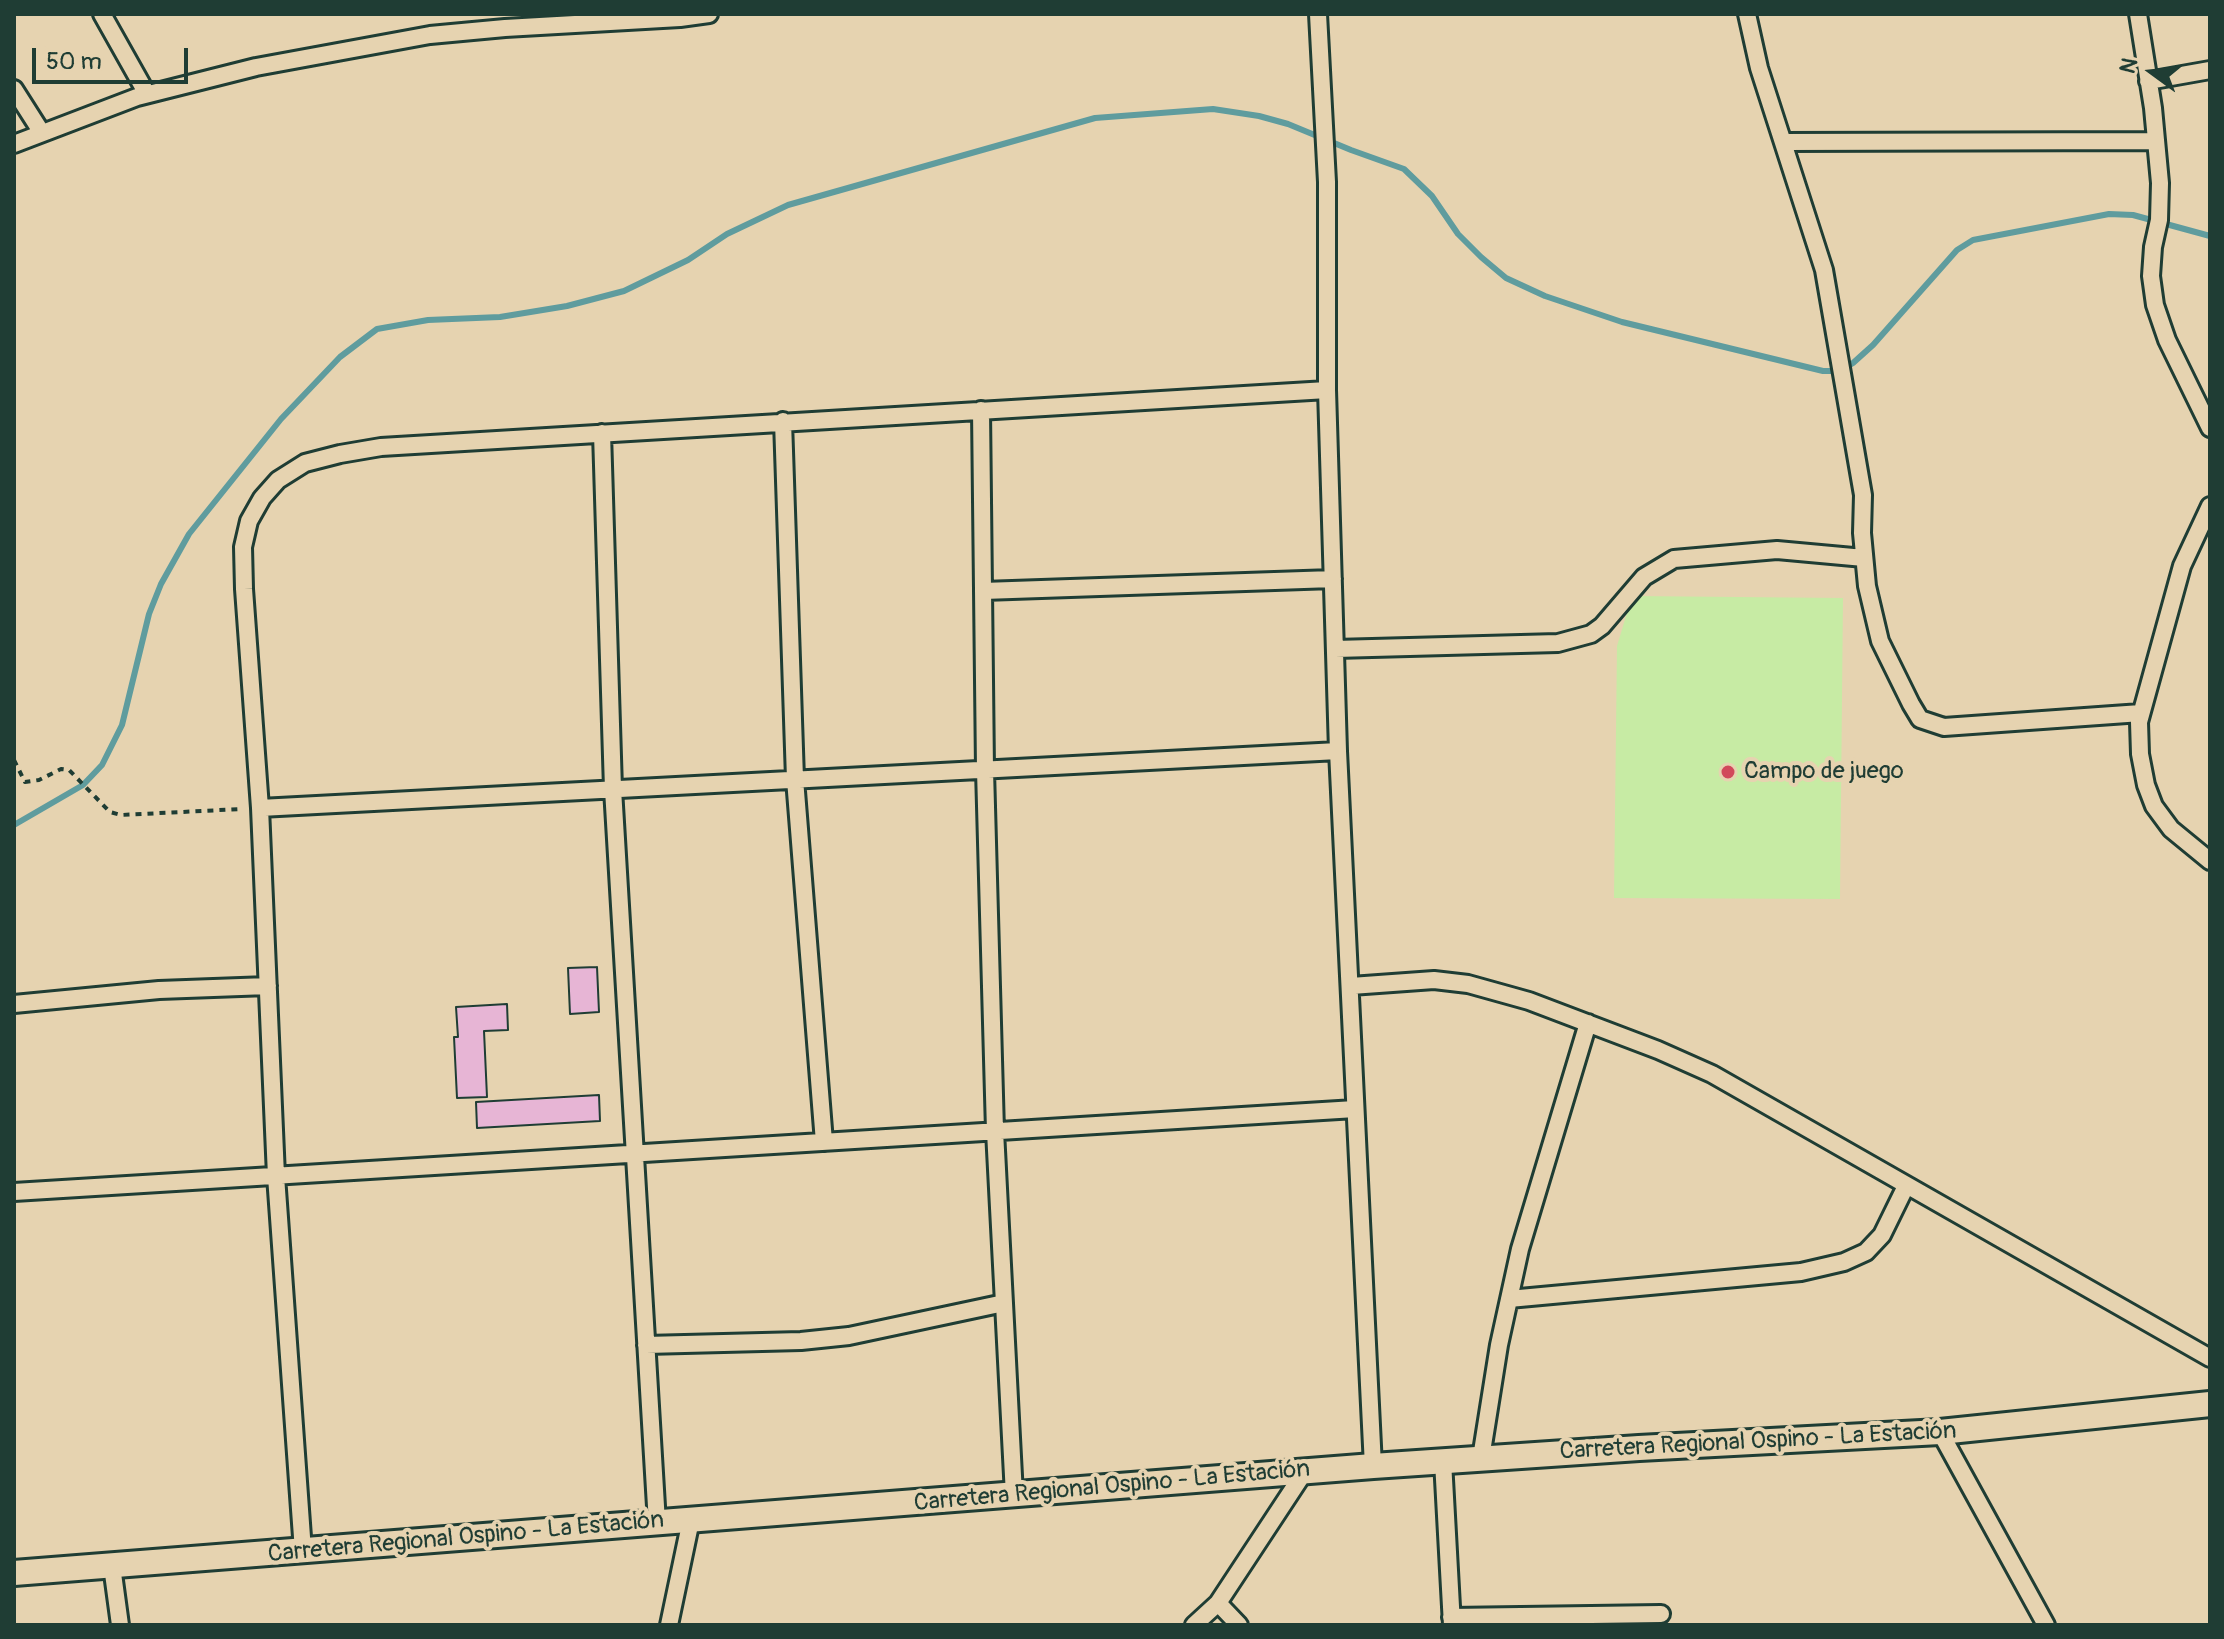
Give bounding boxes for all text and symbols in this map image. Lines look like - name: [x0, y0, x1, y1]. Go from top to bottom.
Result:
- scale bar: [36, 32, 192, 82]
- north arrow: [2112, 32, 2192, 112]
- text: 50 m: [46, 47, 102, 76]
- text: N: [2113, 55, 2144, 77]
- place label: Campo de juego: [1744, 758, 1904, 786]
- marker: Campo de juego: [1719, 763, 1737, 781]
- street label: Carretera Regional Ospino - La Estación: [1559, 1417, 1957, 1467]
- street label: Carretera Regional Ospino - La Estación: [913, 1455, 1311, 1519]
- street label: Carretera Regional Ospino - La Estación: [267, 1506, 665, 1570]

